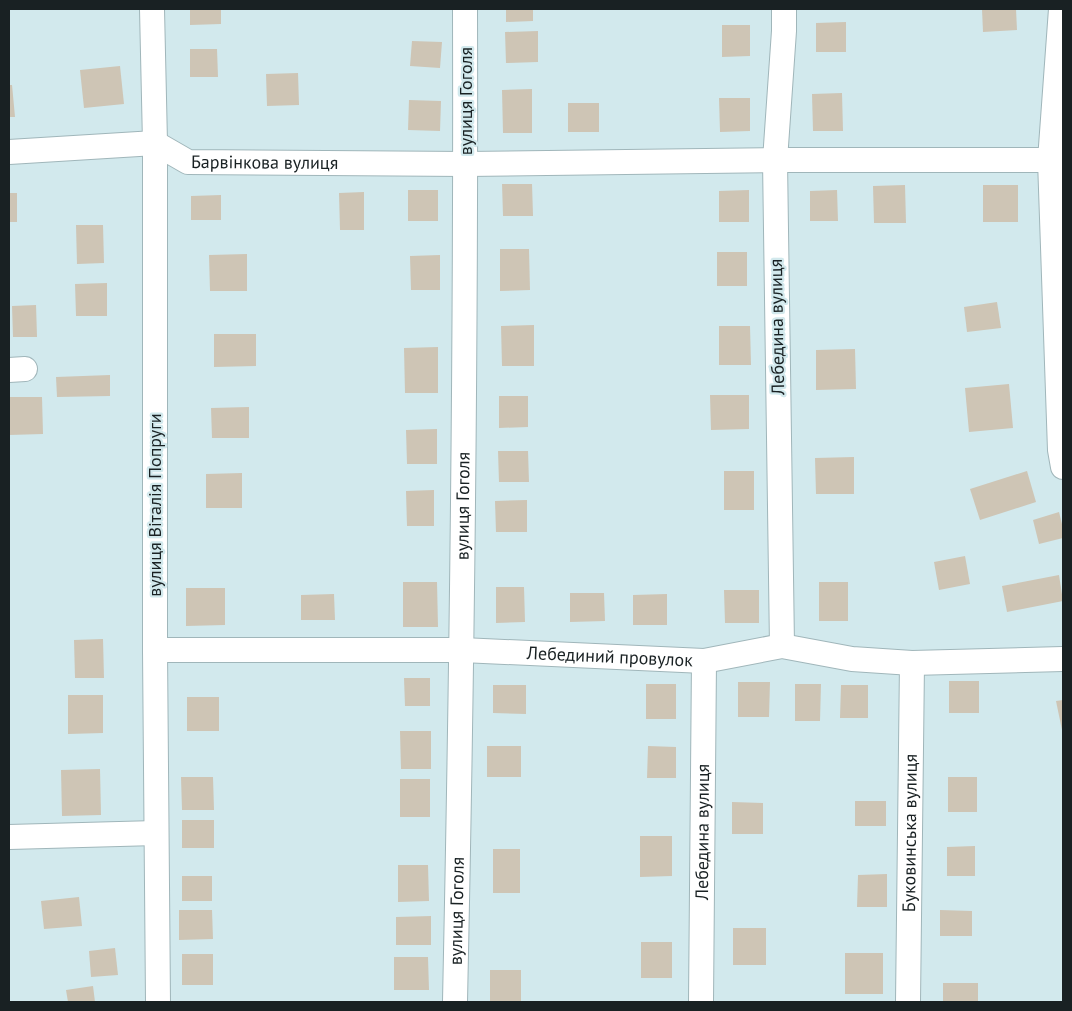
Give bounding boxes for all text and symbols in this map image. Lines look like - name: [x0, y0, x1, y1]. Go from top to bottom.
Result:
- street label: вулиця Гоголя: [454, 47, 477, 155]
- street label: Барвінкова вулиця: [191, 150, 338, 174]
- street label: Лебедина вулиця: [764, 259, 789, 396]
- street label: вулиця Віталія Попруги: [143, 413, 166, 597]
- street label: вулиця Гоголя: [450, 452, 475, 560]
- street label: Лебединий провулок: [525, 641, 694, 671]
- street label: Буковинська вулиця: [897, 754, 922, 912]
- street label: Лебедина вулиця: [690, 764, 714, 901]
- street label: вулиця Гоголя: [444, 857, 469, 965]

